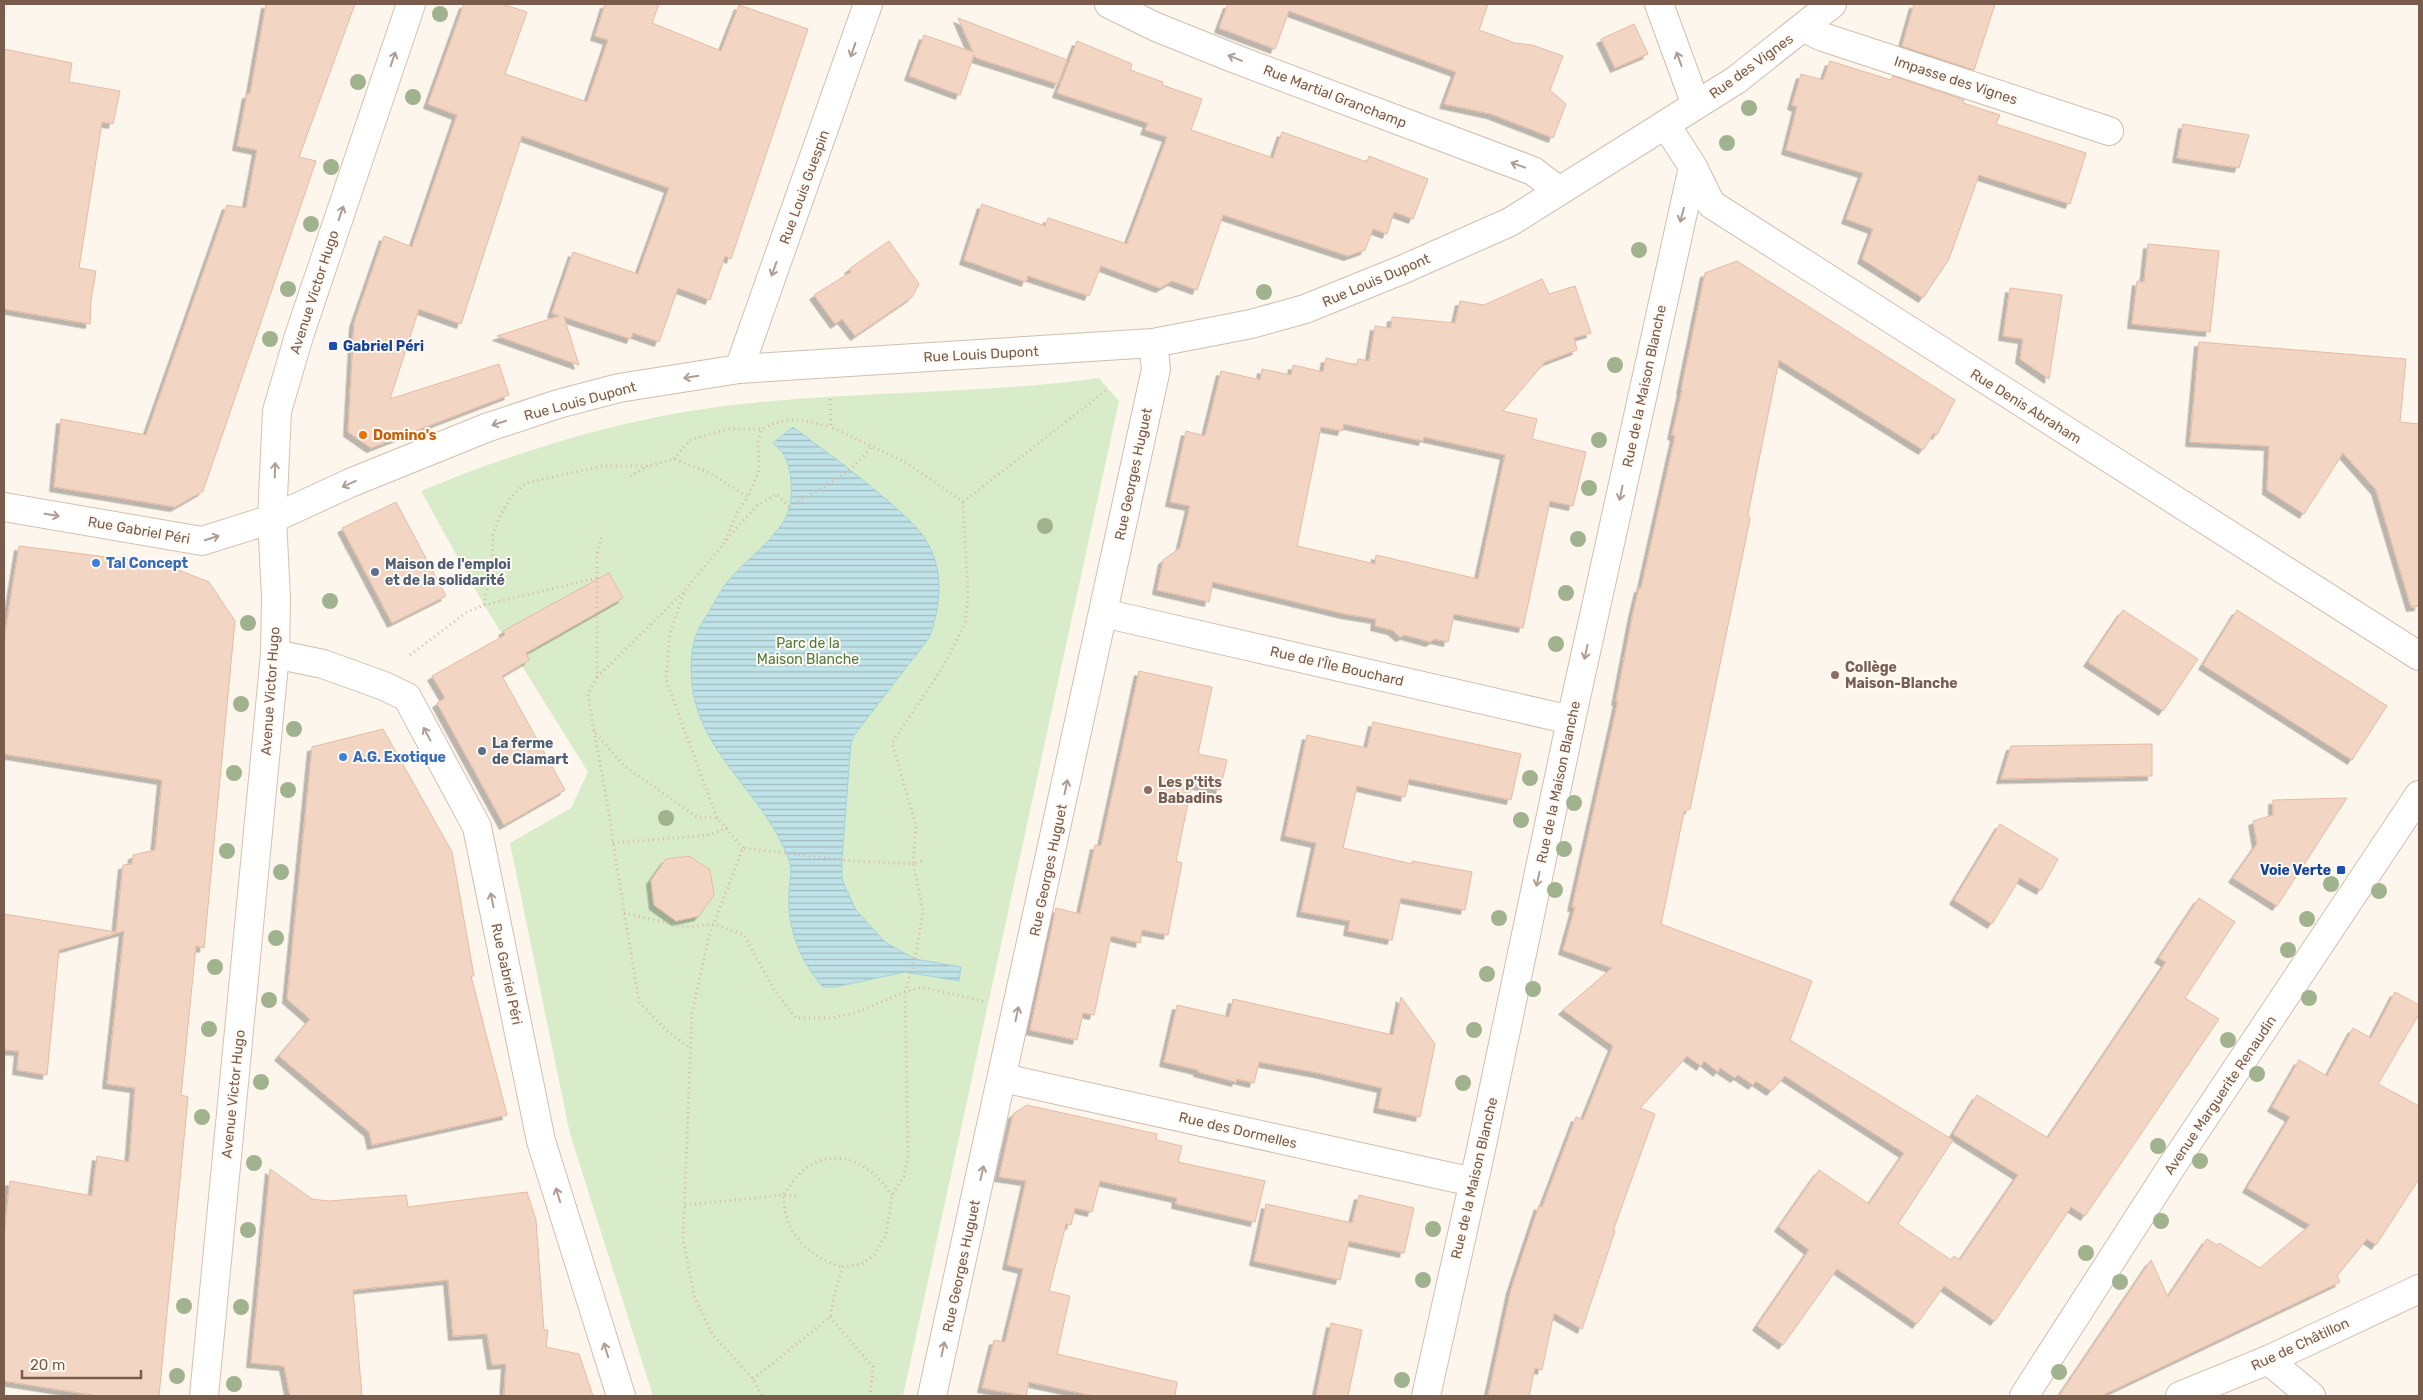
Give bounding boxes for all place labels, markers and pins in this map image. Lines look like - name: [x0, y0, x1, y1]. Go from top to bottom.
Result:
- place label: Gabriel Péri: [343, 338, 424, 355]
- marker: Gabriel Péri: [327, 340, 339, 352]
- place label: Domino's: [373, 427, 437, 444]
- marker: Domino's: [357, 429, 369, 441]
- place label: Tal Concept: [106, 555, 189, 572]
- place label: Maison de l'emploi et de la solidarité: [385, 556, 511, 589]
- marker: Tal Concept: [90, 557, 102, 569]
- marker: Maison de l'emploi et de la solidarité: [369, 566, 381, 578]
- place label: Collège Maison-Blanche: [1845, 659, 1958, 692]
- marker: Collège Maison-Blanche: [1829, 669, 1841, 681]
- place label: La ferme de Clamart: [492, 735, 569, 768]
- marker: La ferme de Clamart: [476, 745, 488, 757]
- place label: A.G. Exotique: [353, 749, 446, 766]
- marker: A.G. Exotique: [337, 751, 349, 763]
- place label: Les p'tits Babadins: [1158, 774, 1223, 807]
- marker: Les p'tits Babadins: [1142, 784, 1154, 796]
- place label: Voie Verte: [2260, 862, 2331, 879]
- marker: Voie Verte: [2335, 864, 2347, 876]

